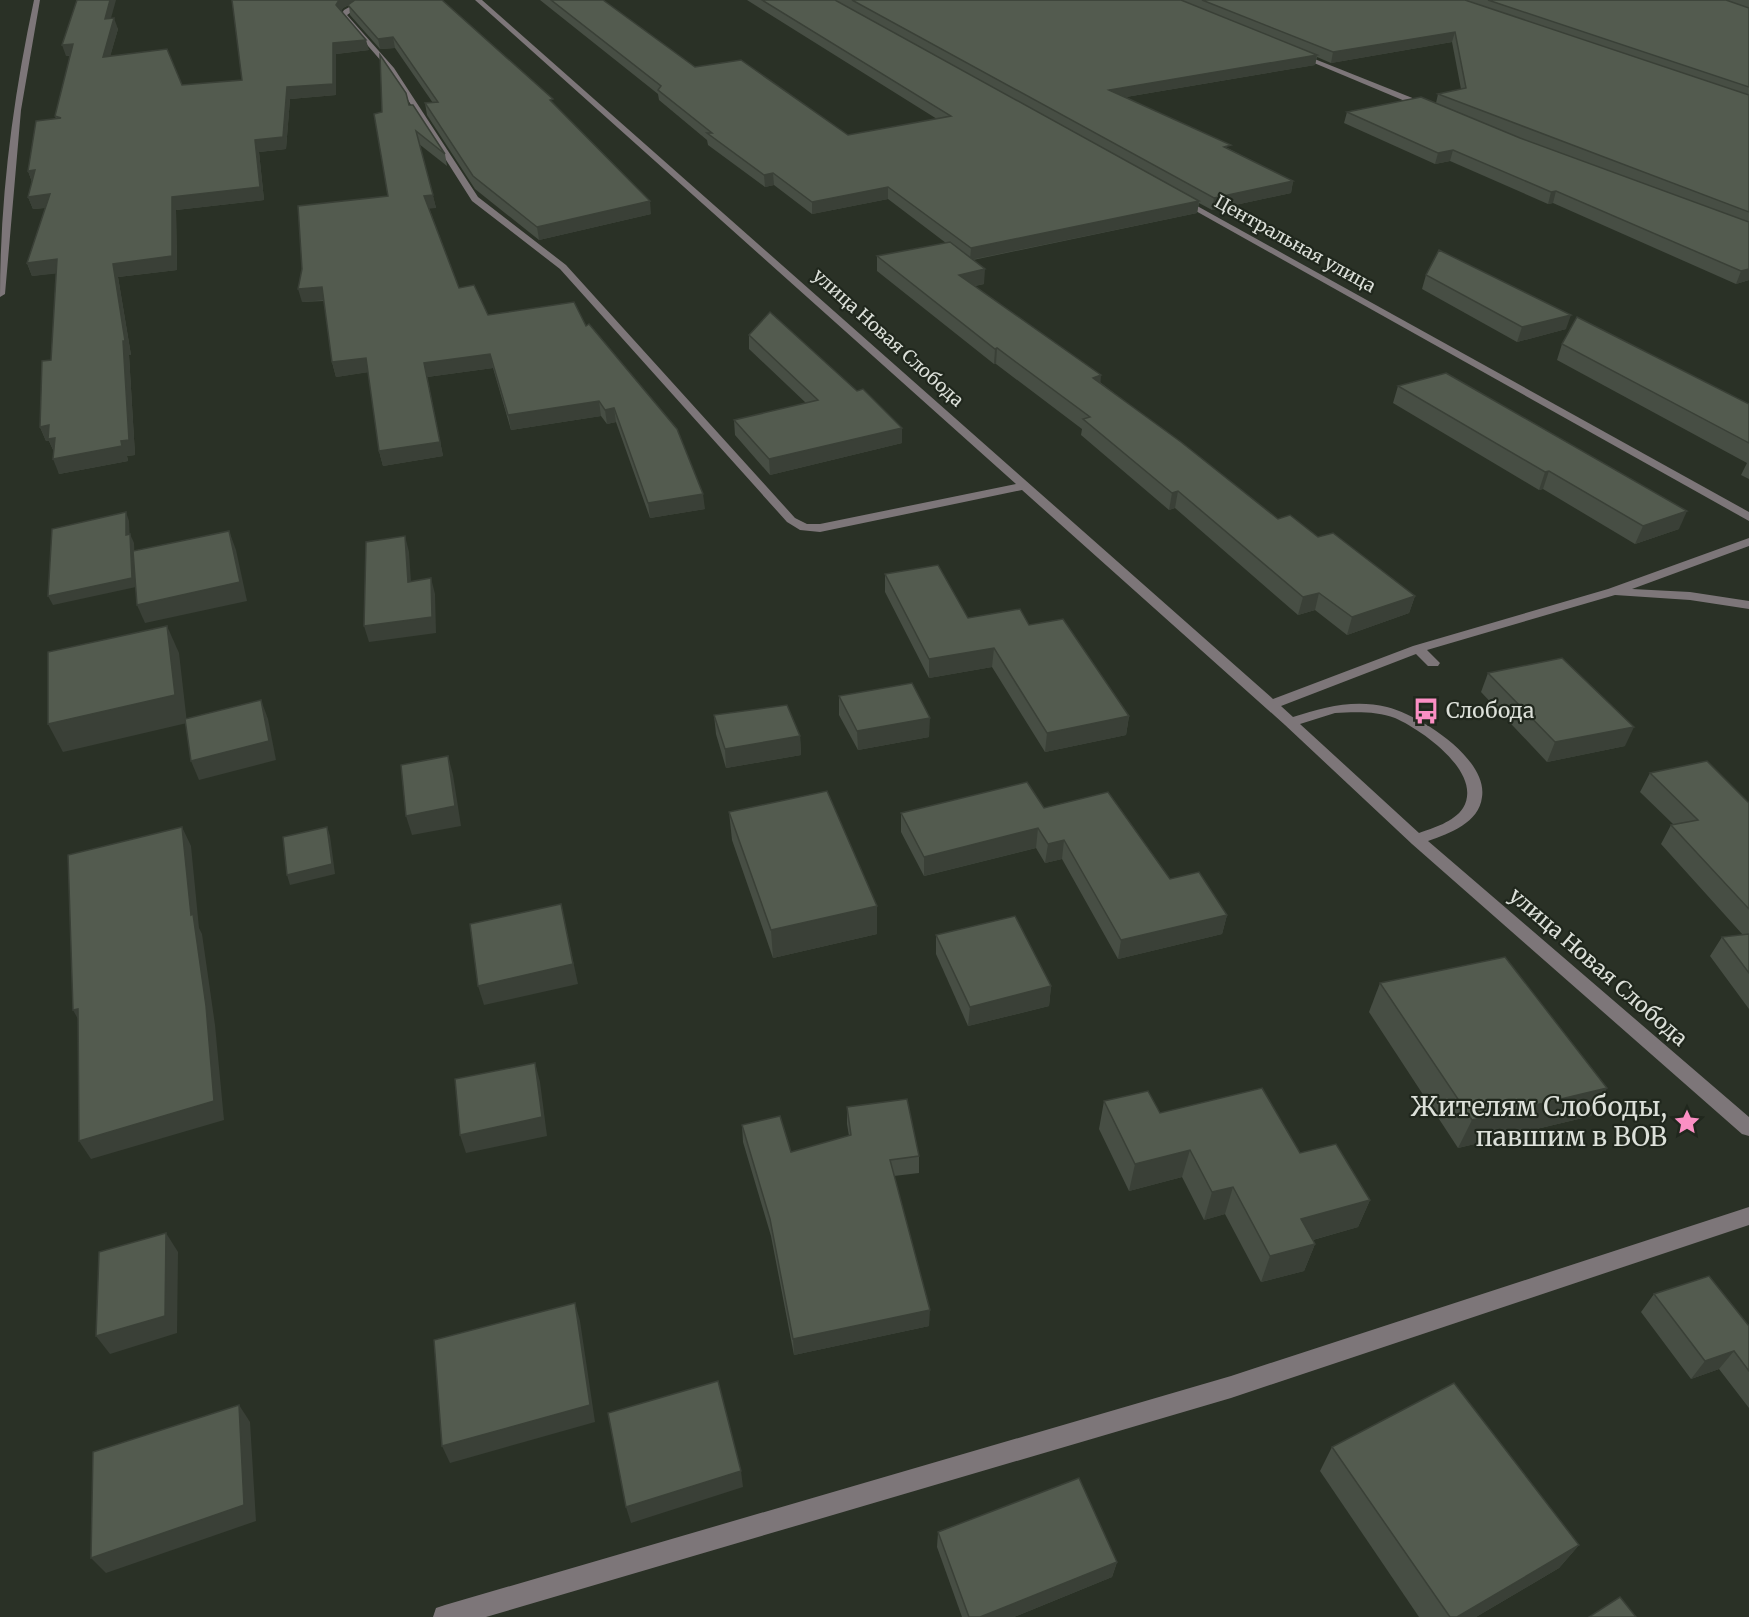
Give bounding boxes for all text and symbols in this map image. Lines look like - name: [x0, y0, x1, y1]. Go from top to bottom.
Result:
- street label: Центральная улица: [1211, 190, 1380, 298]
- street label: улица Новая Слобода: [808, 264, 969, 412]
- bus stop icon: Слобода: [1411, 696, 1441, 726]
- place label: Слобода: [1446, 697, 1534, 724]
- street label: улица Новая Слобода: [1503, 882, 1693, 1052]
- place label: Жителям Слободы, павшим в ВОВ: [1411, 1090, 1667, 1153]
- place icon: Жителям Слободы, павшим в ВОВ: [1672, 1107, 1702, 1137]

